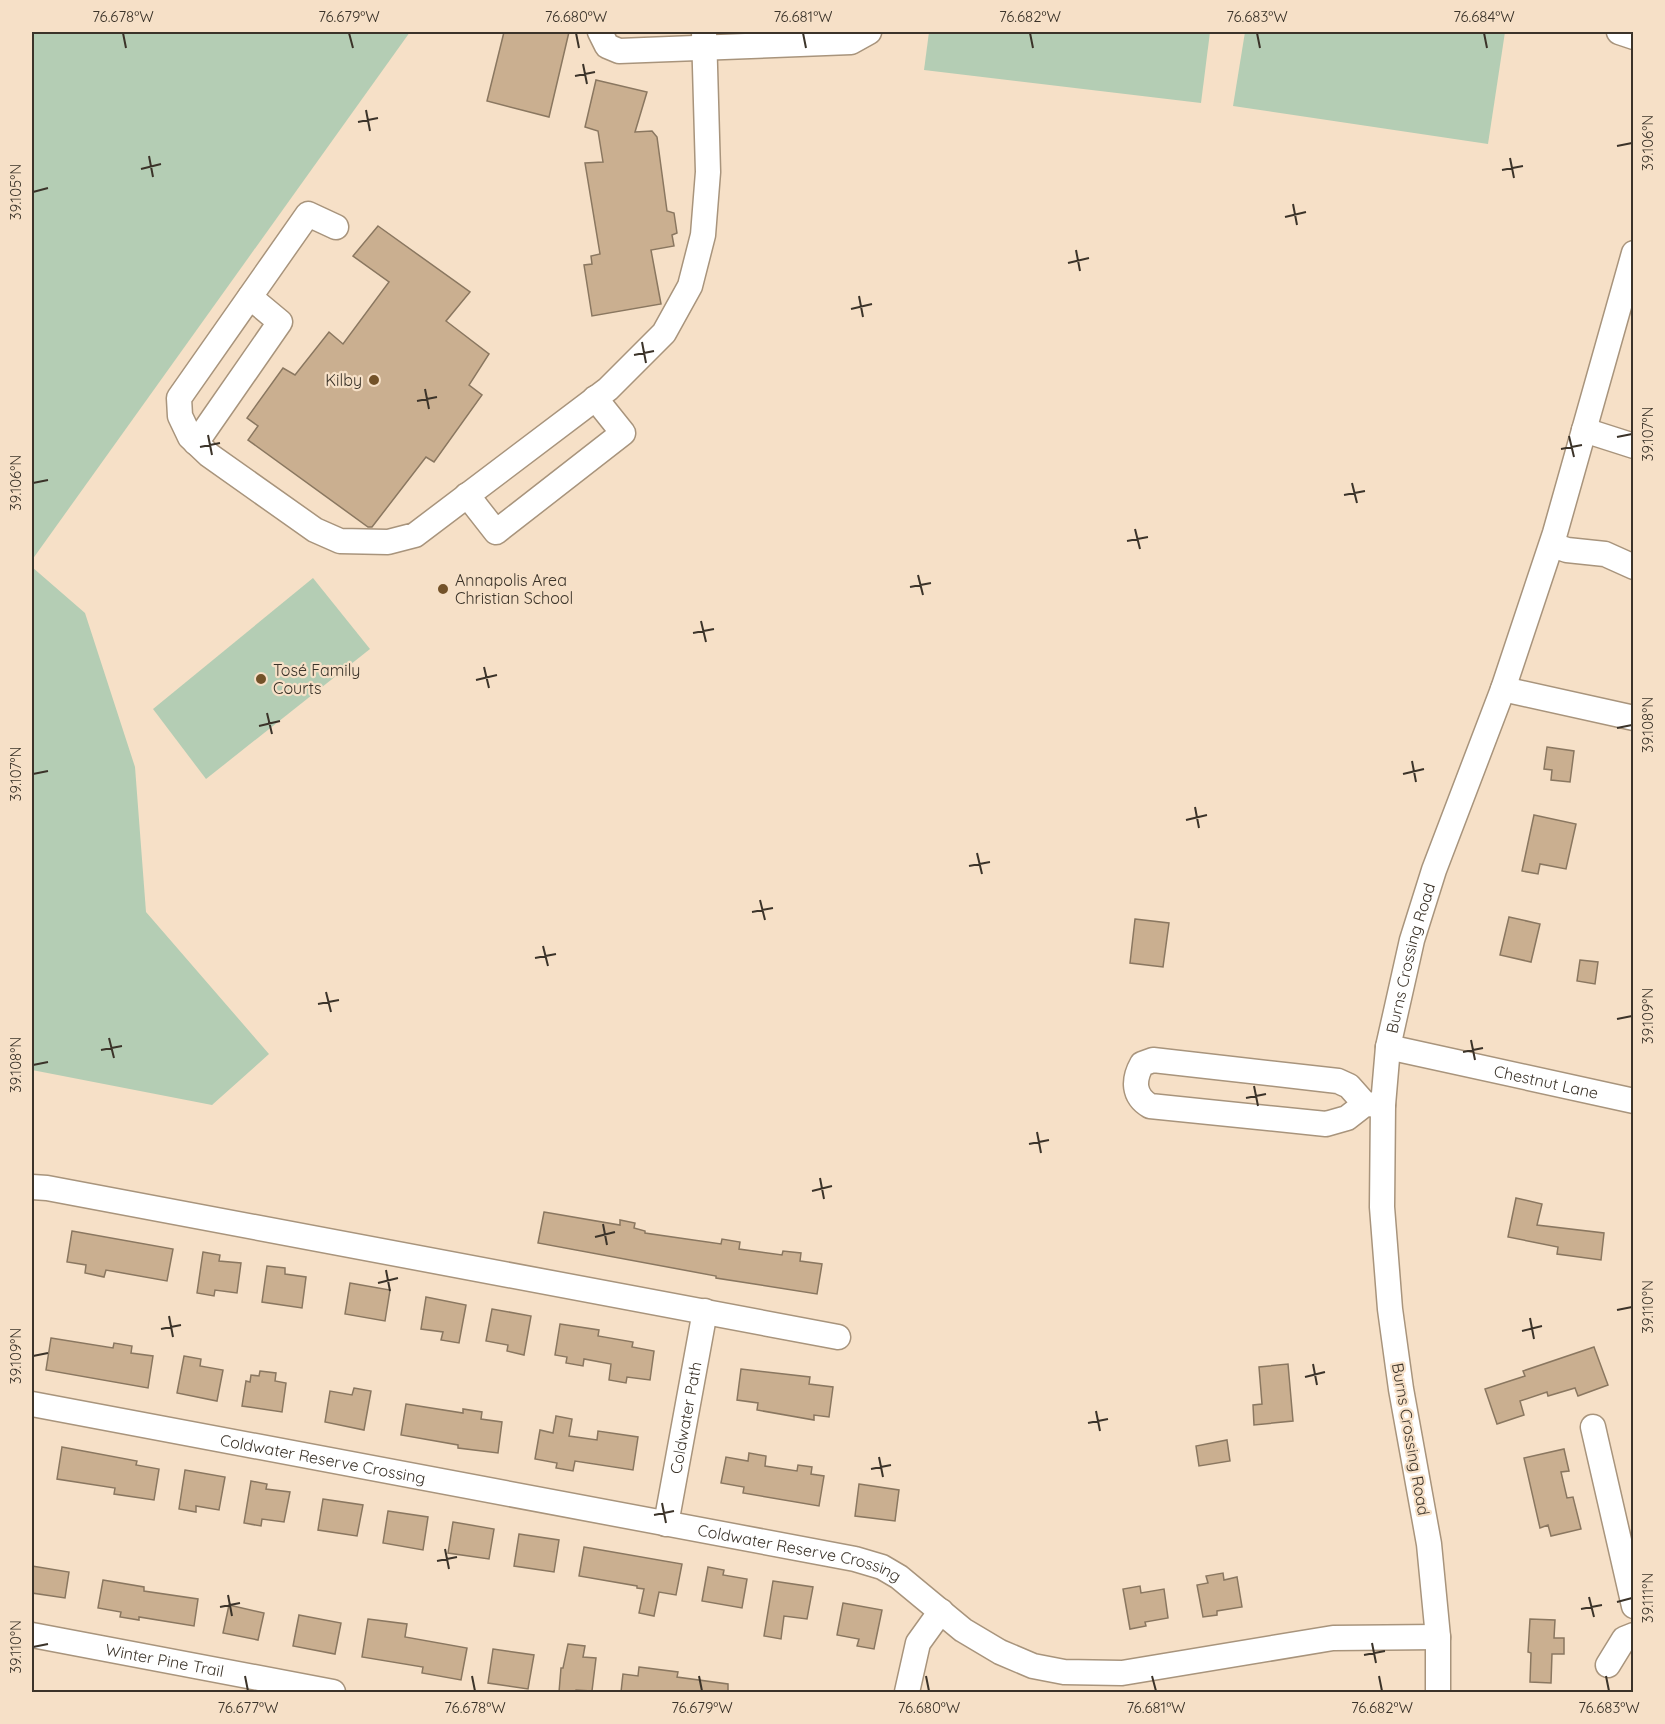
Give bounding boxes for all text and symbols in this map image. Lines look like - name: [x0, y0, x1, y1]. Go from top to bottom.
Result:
- text: 76.678°W: [92, 7, 154, 26]
- text: 76.679°W: [318, 7, 380, 26]
- text: 76.680°W: [545, 7, 608, 26]
- text: 76.681°W: [773, 7, 833, 26]
- text: 76.682°W: [999, 7, 1061, 26]
- text: 76.683°W: [1226, 7, 1288, 26]
- text: 76.684°W: [1453, 7, 1515, 26]
- text: 39.106°N: [1638, 115, 1657, 171]
- text: 39.105°N: [6, 164, 25, 220]
- place label: Kilby: [325, 370, 362, 390]
- marker: Kilby: [367, 373, 381, 387]
- text: 39.107°N: [1638, 407, 1657, 461]
- text: 39.106°N: [6, 455, 25, 511]
- place label: Annapolis Area Christian School: [455, 570, 573, 608]
- marker: Annapolis Area Christian School: [436, 582, 450, 596]
- place label: Tosé Family Courts: [273, 660, 360, 698]
- marker: Tosé Family Courts: [254, 672, 268, 686]
- text: 39.108°N: [1638, 697, 1657, 753]
- text: 39.107°N: [6, 747, 25, 801]
- street label: Burns Crossing Road: [1381, 880, 1439, 1035]
- text: 39.109°N: [1638, 988, 1657, 1044]
- text: 39.108°N: [6, 1037, 25, 1093]
- street label: Chestnut Lane: [1492, 1061, 1600, 1103]
- text: 39.110°N: [1638, 1280, 1657, 1334]
- text: 39.109°N: [6, 1328, 25, 1384]
- street label: Coldwater Path: [665, 1360, 706, 1476]
- street label: Burns Crossing Road: [1388, 1361, 1434, 1517]
- street label: Coldwater Reserve Crossing: [218, 1430, 427, 1488]
- street label: Coldwater Reserve Crossing: [696, 1520, 905, 1586]
- text: 39.111°N: [1638, 1573, 1657, 1623]
- text: 39.110°N: [6, 1620, 25, 1674]
- street label: Winter Pine Trail: [104, 1639, 226, 1681]
- text: 76.677°W: [218, 1698, 279, 1717]
- text: 76.678°W: [444, 1698, 506, 1717]
- text: 76.679°W: [671, 1698, 733, 1717]
- text: 76.680°W: [898, 1698, 961, 1717]
- text: 76.681°W: [1126, 1698, 1186, 1717]
- text: 76.682°W: [1351, 1698, 1413, 1717]
- text: 76.683°W: [1578, 1698, 1640, 1717]

